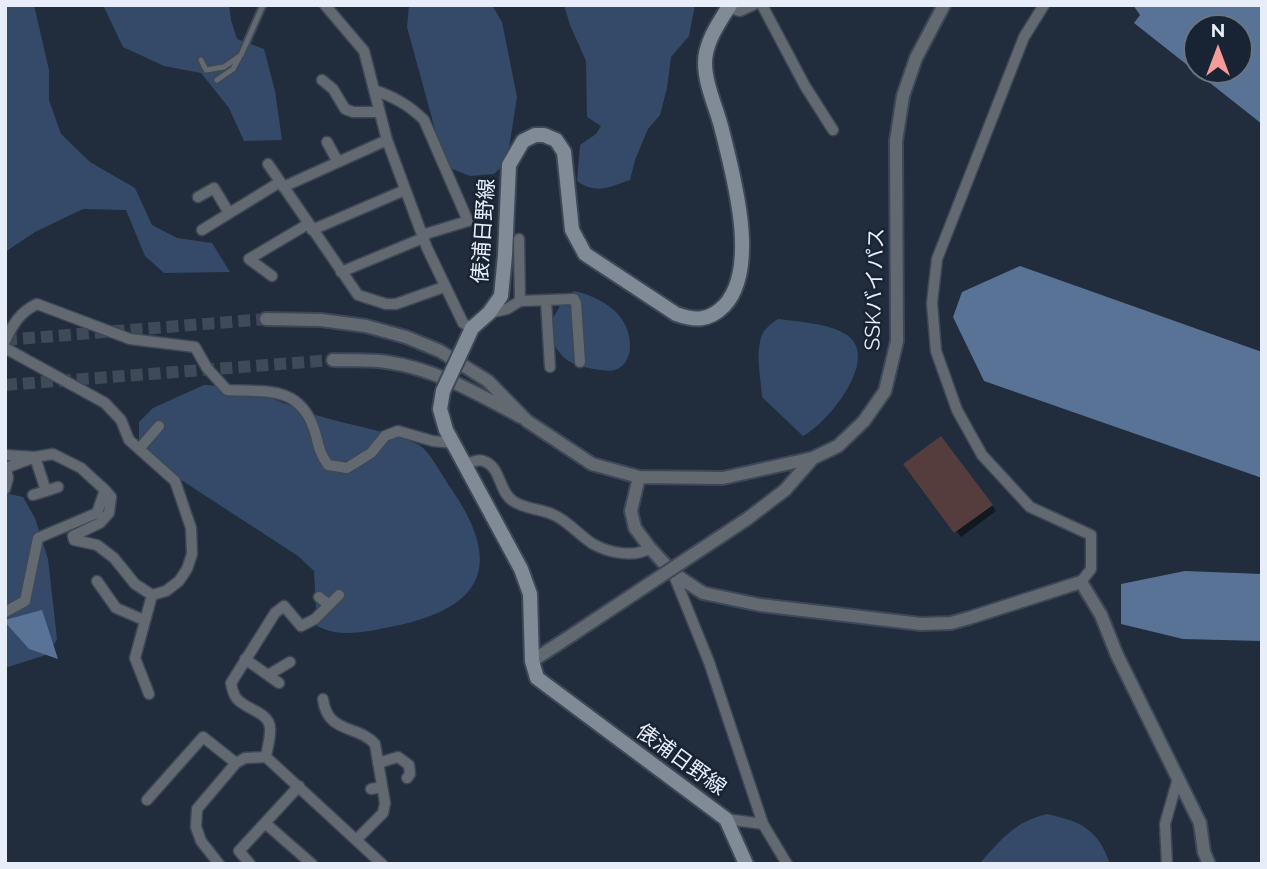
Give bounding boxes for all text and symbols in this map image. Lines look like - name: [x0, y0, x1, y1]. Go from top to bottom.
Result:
- north arrow: [1183, 14, 1253, 84]
- text: N: [1211, 19, 1225, 41]
- street label: 俵浦日野線: [468, 178, 500, 284]
- street label: SSKバイパス: [860, 227, 890, 351]
- street label: 俵浦日野線: [631, 719, 731, 801]

